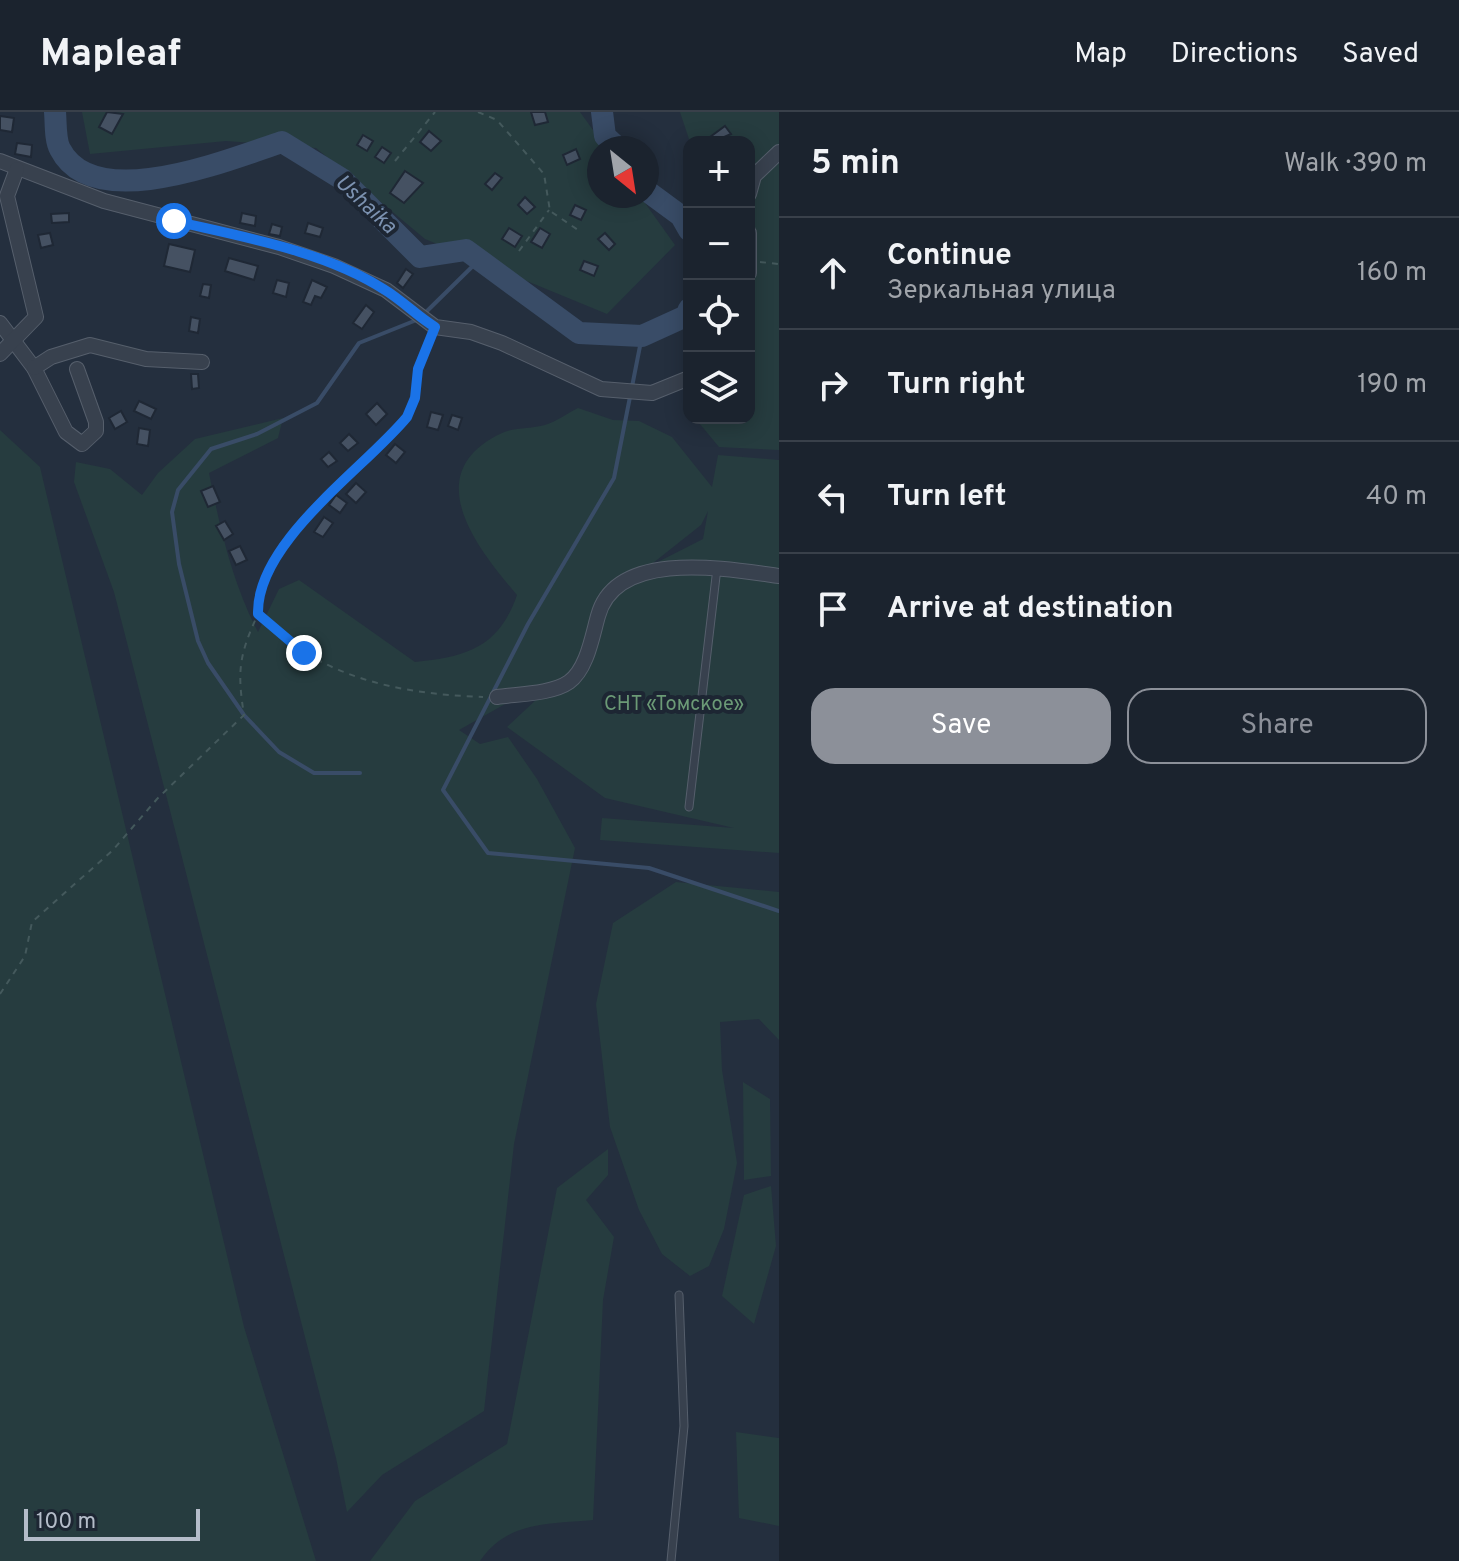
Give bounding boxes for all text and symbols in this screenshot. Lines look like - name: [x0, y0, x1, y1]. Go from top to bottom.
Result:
- text: Mapleaf: [40, 31, 181, 80]
- text: Map: [1074, 37, 1127, 73]
- text: Directions: [1171, 37, 1298, 73]
- text: Saved: [1342, 37, 1419, 73]
- north arrow: [587, 136, 659, 208]
- map controls: [683, 136, 755, 424]
- button: +: [683, 136, 755, 208]
- text: 5 min: [811, 143, 900, 186]
- text: Walk · 390 m: [1284, 148, 1427, 181]
- water label: Ushaika: [328, 170, 402, 241]
- route start: [156, 203, 192, 239]
- button: −: [683, 208, 755, 280]
- text: Continue: [887, 238, 1012, 275]
- icon: ahead: [811, 251, 855, 295]
- text: 160 m: [1357, 257, 1427, 290]
- text: Зеркальная улица: [887, 275, 1116, 308]
- button: locate: [683, 280, 755, 352]
- button: layers: [683, 352, 755, 424]
- icon: right: [811, 363, 855, 407]
- text: Turn right: [887, 367, 1025, 404]
- text: 190 m: [1357, 369, 1427, 402]
- icon: left: [811, 475, 855, 519]
- text: Turn left: [887, 479, 1007, 516]
- text: 40 m: [1366, 481, 1427, 514]
- icon: arrive: [811, 587, 855, 631]
- text: Arrive at destination: [887, 591, 1173, 628]
- route end: [286, 635, 322, 671]
- button: Save: [811, 688, 1111, 764]
- button: Share: [1127, 688, 1427, 764]
- park label: СНТ «Томское»: [604, 692, 744, 718]
- scale bar: [24, 1505, 200, 1541]
- text: 100 m: [36, 1509, 96, 1536]

